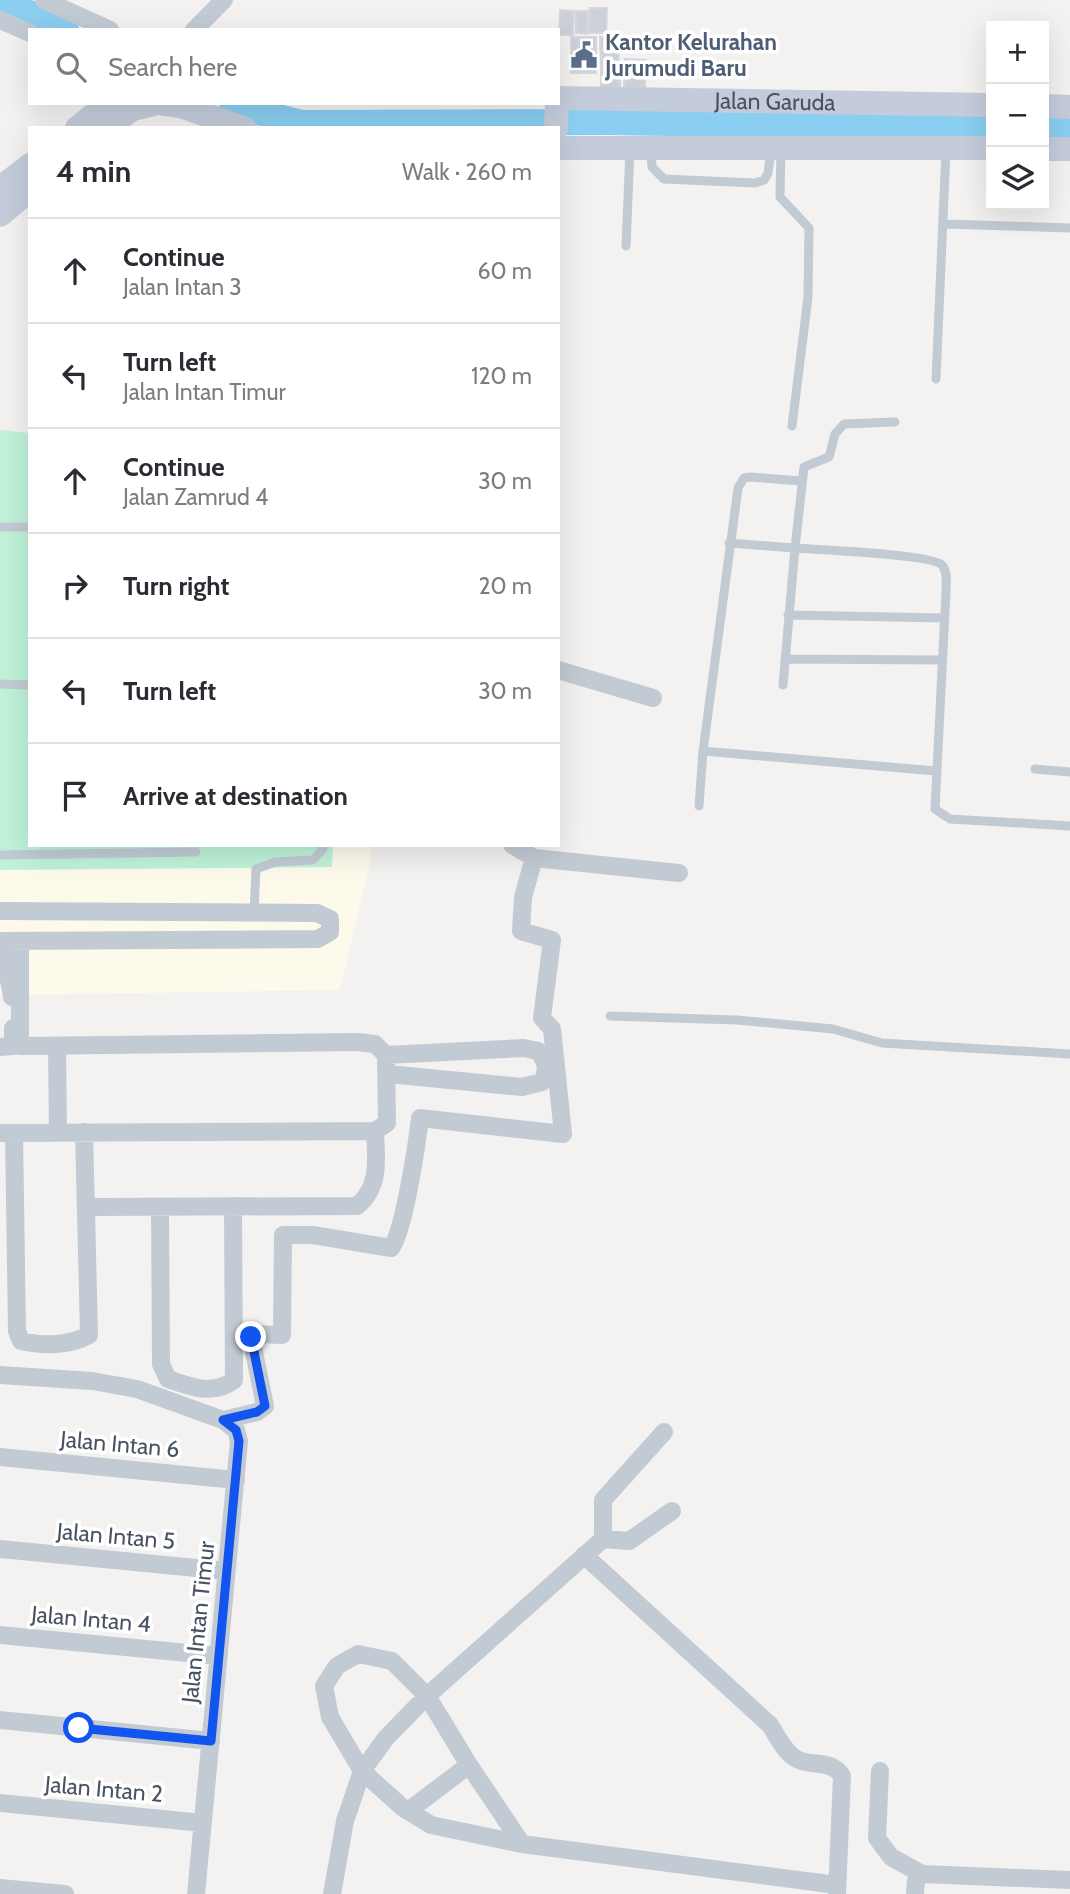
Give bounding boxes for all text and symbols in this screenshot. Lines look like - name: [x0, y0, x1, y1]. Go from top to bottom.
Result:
- map controls: [986, 21, 1049, 210]
- button: +: [986, 21, 1049, 84]
- search box: [28, 28, 560, 105]
- place label: Kantor Kelurahan Jurumudi Baru: [604, 28, 777, 82]
- public building icon: Kantor Kelurahan Jurumudi Baru: [569, 40, 599, 70]
- icon: search: [52, 48, 90, 86]
- text: Search here: [108, 51, 237, 83]
- button: −: [986, 84, 1049, 147]
- street label: Jalan Garuda: [713, 87, 836, 116]
- button: layers: [986, 147, 1049, 210]
- text: 4 min: [56, 153, 131, 190]
- text: Walk · 260 m: [402, 158, 532, 186]
- text: Continue: [123, 241, 225, 273]
- icon: ahead: [56, 252, 94, 290]
- text: 60 m: [478, 257, 532, 285]
- text: Jalan Intan 3: [123, 273, 242, 301]
- text: Turn left: [123, 346, 216, 378]
- icon: left: [56, 357, 94, 395]
- text: 120 m: [471, 362, 532, 390]
- text: Jalan Intan Timur: [123, 378, 286, 406]
- text: Continue: [123, 451, 225, 483]
- icon: ahead: [56, 462, 94, 500]
- text: 30 m: [478, 467, 532, 495]
- text: Jalan Zamrud 4: [123, 483, 268, 511]
- icon: right: [56, 567, 94, 605]
- text: Turn right: [123, 570, 229, 602]
- text: 20 m: [479, 572, 532, 600]
- icon: left: [56, 672, 94, 710]
- text: Turn left: [123, 675, 216, 707]
- text: 30 m: [478, 677, 532, 705]
- icon: arrive: [56, 777, 94, 815]
- text: Arrive at destination: [123, 780, 348, 812]
- route end: [235, 1321, 266, 1352]
- street label: Jalan Intan 6: [58, 1425, 181, 1463]
- street label: Jalan Intan 5: [55, 1517, 176, 1555]
- street label: Jalan Intan Timur: [175, 1539, 221, 1705]
- street label: Jalan Intan 4: [29, 1600, 152, 1638]
- route start: [63, 1712, 94, 1743]
- street label: Jalan Intan 2: [43, 1770, 164, 1808]

